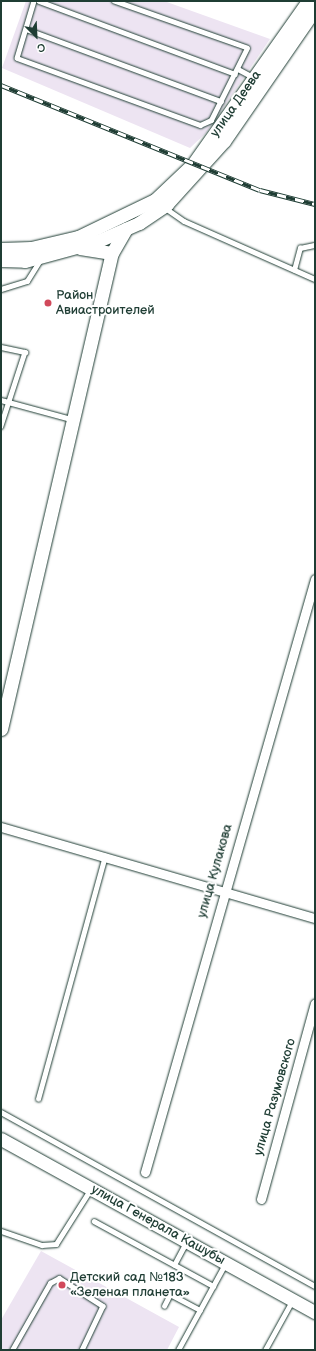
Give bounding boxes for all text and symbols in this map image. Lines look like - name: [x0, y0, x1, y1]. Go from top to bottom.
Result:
- north arrow: [16, 16, 56, 56]
- text: С: [35, 40, 47, 55]
- street label: улица Деева: [207, 68, 265, 140]
- place label: Район Авиастроителей: [56, 288, 155, 319]
- marker: Район Авиастроителей: [43, 298, 53, 308]
- street label: улица Кулакова: [194, 822, 236, 920]
- street label: улица Разумовского: [251, 1037, 299, 1157]
- street label: улица Генерала Кашубы: [88, 1182, 228, 1268]
- place label: Детский сад №183 «Зеленая планета»: [70, 1270, 190, 1301]
- marker: Детский сад №183 «Зеленая планета»: [57, 1280, 67, 1290]

